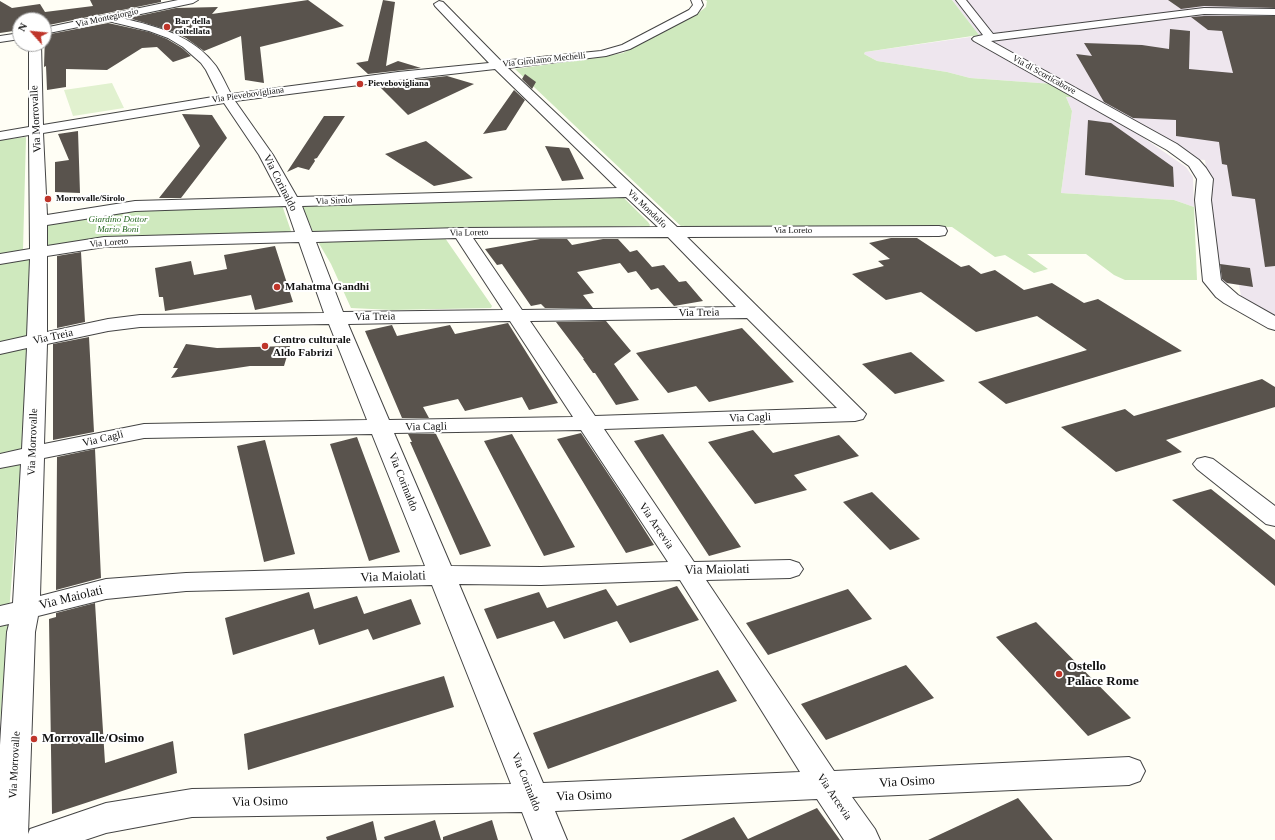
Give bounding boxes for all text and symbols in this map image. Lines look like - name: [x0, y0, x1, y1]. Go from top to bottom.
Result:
- street label: Via Montegiorgio: [75, 6, 139, 30]
- north arrow: [12, 12, 52, 52]
- place label: Bar della coltellata: [175, 17, 210, 38]
- text: N: [15, 21, 29, 33]
- marker: Bar della coltellata: [162, 22, 172, 32]
- street label: Via Girolamo Mechelli: [502, 50, 586, 70]
- street label: Via di Scorticabove: [1010, 53, 1078, 97]
- marker: Pievebovigliana: [355, 79, 365, 89]
- place label: Pievebovigliana: [368, 79, 428, 89]
- street label: Via Morrovalle: [28, 85, 44, 153]
- street label: Via Pievebovigliana: [211, 85, 285, 105]
- street label: Via Corinaldo: [260, 152, 300, 214]
- street label: Via Mondolfo: [625, 188, 669, 230]
- marker: Morrovalle/Sirolo: [43, 194, 53, 204]
- place label: Morrovalle/Sirolo: [56, 194, 125, 204]
- street label: Via Sirolo: [315, 195, 353, 207]
- park label: Giardino Dottor Mario Boni: [89, 215, 147, 236]
- street label: Via Loreto: [774, 226, 812, 236]
- street label: Via Loreto: [450, 227, 488, 239]
- street label: Via Loreto: [89, 236, 129, 250]
- place label: Mahatma Gandhi: [285, 280, 369, 294]
- marker: Mahatma Gandhi: [272, 282, 282, 292]
- street label: Via Treia: [678, 306, 720, 320]
- street label: Via Treia: [354, 310, 396, 324]
- street label: Via Treia: [32, 326, 74, 348]
- place label: Centro culturale Aldo Fabrizi: [273, 333, 351, 359]
- marker: Centro culturale Aldo Fabrizi: [260, 341, 270, 351]
- street label: Via Morrovalle: [25, 408, 41, 476]
- street label: Via Cagli: [729, 411, 771, 425]
- street label: Via Cagli: [405, 420, 447, 434]
- street label: Via Cagli: [81, 428, 125, 450]
- street label: Via Corinaldo: [385, 451, 421, 513]
- street label: Via Arcevia: [636, 500, 676, 552]
- street label: Via Maiolati: [684, 562, 750, 578]
- street label: Via Maiolati: [360, 568, 426, 586]
- street label: Via Maiolati: [37, 583, 105, 613]
- place label: Ostello Palace Rome: [1067, 659, 1139, 690]
- marker: Ostello Palace Rome: [1054, 669, 1064, 679]
- street label: Via Morrovalle: [7, 731, 23, 799]
- place label: Morrovalle/Osimo: [42, 731, 144, 747]
- marker: Morrovalle/Osimo: [29, 734, 39, 744]
- street label: Via Corinaldo: [508, 751, 544, 813]
- street label: Via Arcevia: [814, 771, 854, 823]
- street label: Via Osimo: [879, 773, 935, 791]
- street label: Via Osimo: [556, 787, 612, 805]
- street label: Via Osimo: [232, 794, 288, 810]

